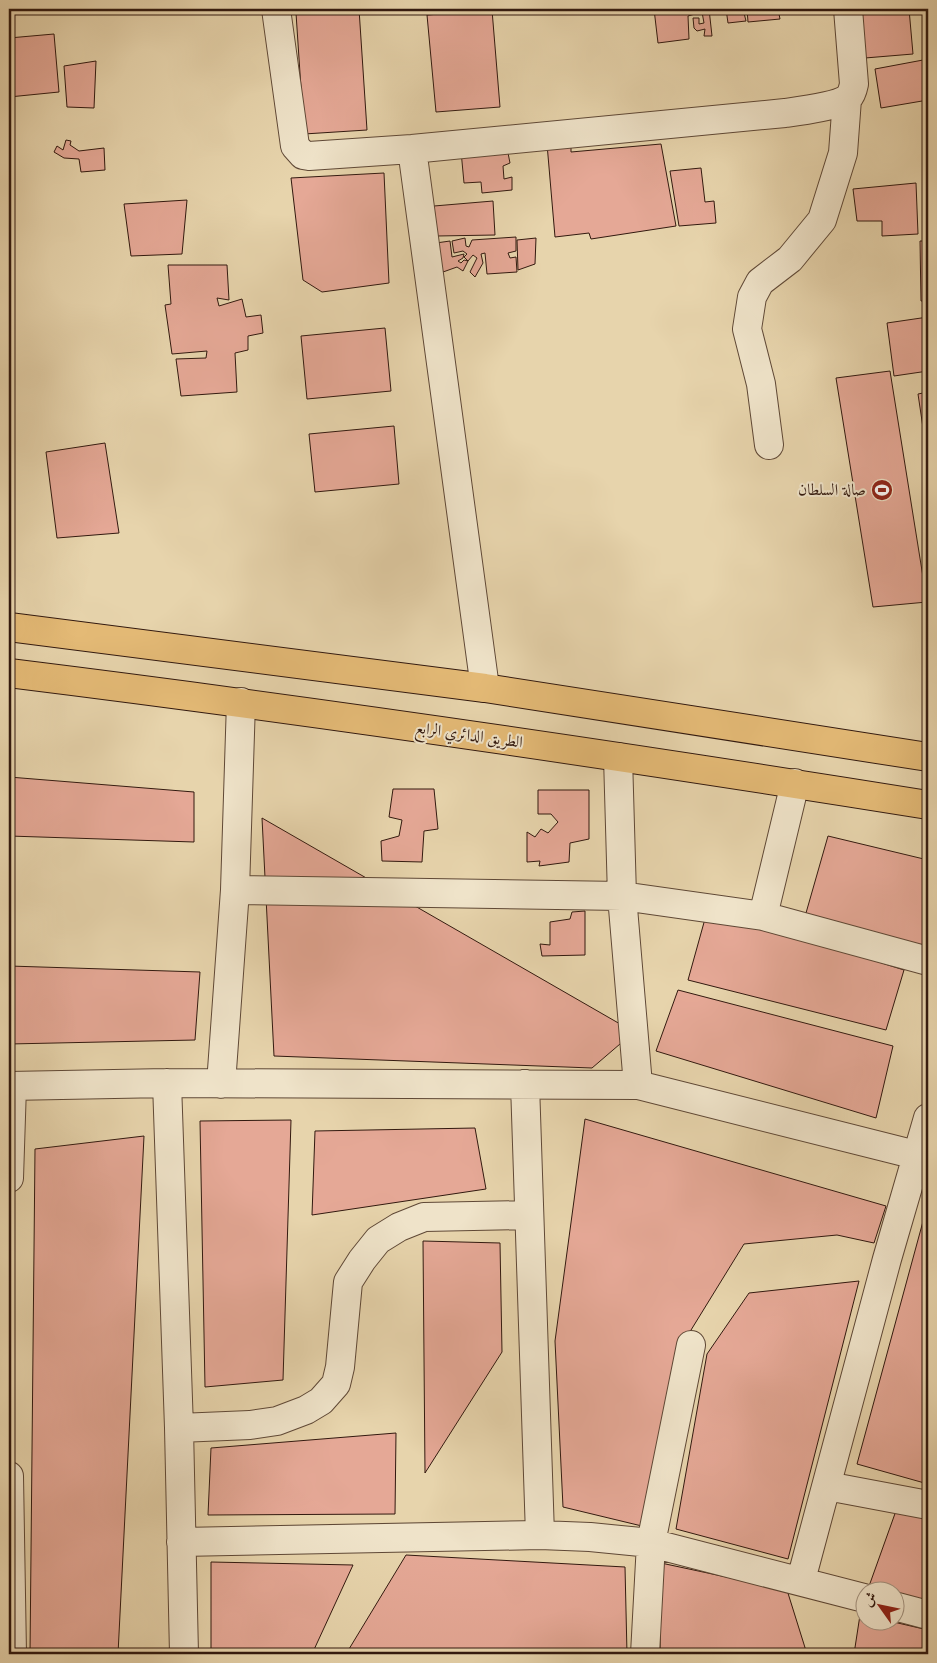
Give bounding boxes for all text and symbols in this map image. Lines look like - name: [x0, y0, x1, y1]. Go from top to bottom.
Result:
- sports icon: صالة السلطان: [870, 478, 894, 502]
- place label: صالة السلطان: [798, 479, 866, 501]
- street label: الطريق الدائري الرابع: [413, 717, 524, 757]
- north arrow: [854, 1580, 904, 1630]
- text: ش: [858, 1588, 881, 1610]

